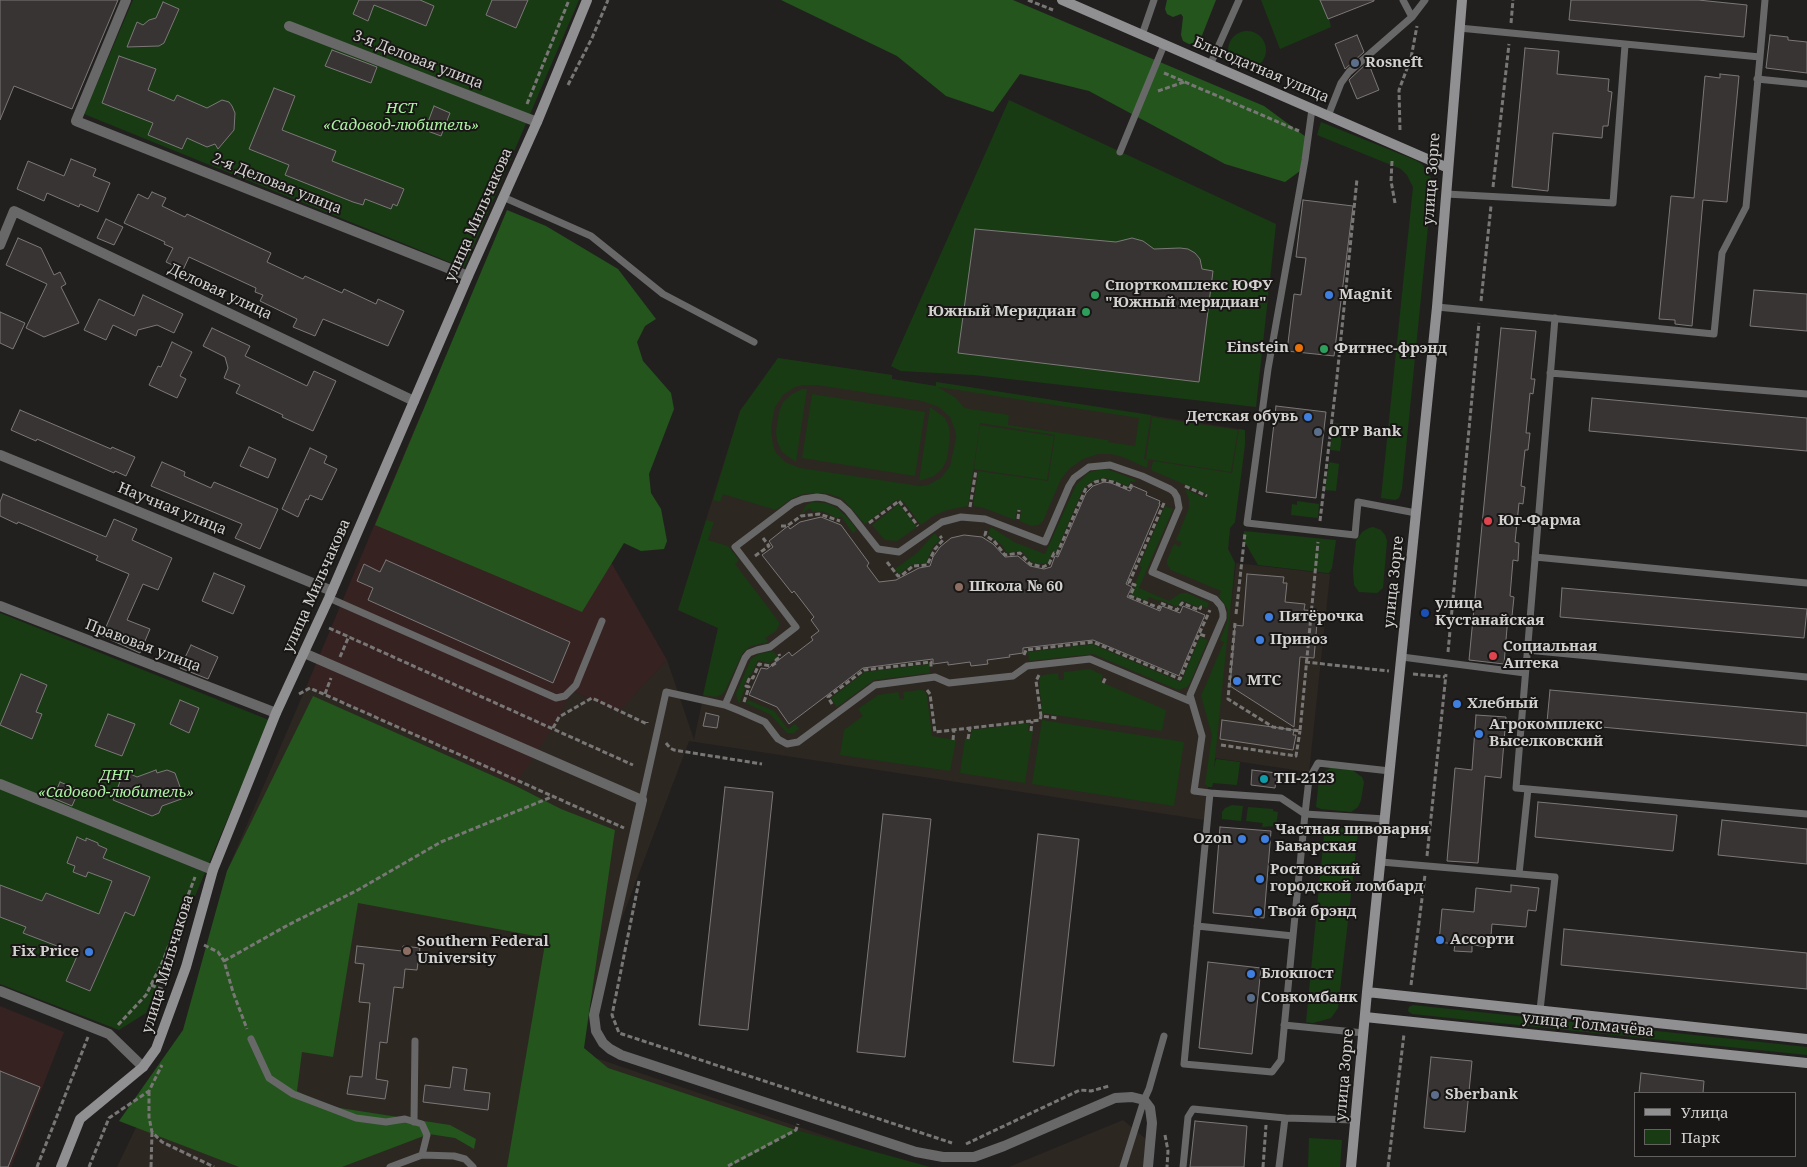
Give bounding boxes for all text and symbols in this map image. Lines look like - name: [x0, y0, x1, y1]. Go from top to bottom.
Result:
- street label: 3-я Деловая улица: [350, 27, 486, 93]
- street label: Благодатная улица: [1190, 33, 1332, 107]
- place label: Rosneft: [1365, 54, 1423, 72]
- marker: Rosneft: [1349, 57, 1361, 69]
- park label: НСТ «Садовод-любитель»: [323, 100, 479, 135]
- street label: улица Зорге: [1420, 132, 1444, 226]
- street label: улица Мильчакова: [441, 145, 517, 285]
- street label: 2-я Деловая улица: [210, 150, 344, 218]
- street label: Деловая улица: [165, 260, 275, 324]
- place label: Спорткомплекс ЮФУ "Южный меридиан": [1105, 277, 1273, 312]
- place label: Magnit: [1339, 286, 1392, 304]
- marker: Спорткомплекс ЮФУ "Южный меридиан": [1089, 289, 1101, 301]
- marker: Magnit: [1323, 289, 1335, 301]
- place label: Южный Меридиан: [928, 303, 1076, 321]
- marker: Южный Меридиан: [1080, 306, 1092, 318]
- place label: Einstein: [1227, 339, 1289, 357]
- place label: Фитнес-фрэнд: [1334, 340, 1447, 358]
- marker: Einstein: [1293, 342, 1305, 354]
- marker: Фитнес-фрэнд: [1318, 343, 1330, 355]
- place label: Детская обувь: [1186, 408, 1298, 426]
- marker: Детская обувь: [1302, 411, 1314, 423]
- place label: OTP Bank: [1328, 423, 1401, 441]
- marker: OTP Bank: [1312, 426, 1324, 438]
- street label: Научная улица: [115, 479, 229, 539]
- place label: Юг-Фарма: [1498, 512, 1581, 530]
- marker: Юг-Фарма: [1482, 515, 1494, 527]
- street label: улица Мильчакова: [279, 516, 355, 656]
- street label: улица Зорге: [1380, 535, 1408, 629]
- place label: Школа № 60: [969, 578, 1063, 596]
- marker: Школа № 60: [953, 581, 965, 593]
- place label: улица Кустанайская: [1435, 595, 1544, 630]
- marker: улица Кустанайская: [1419, 607, 1431, 619]
- place label: Пятёрочка: [1279, 608, 1364, 626]
- marker: Пятёрочка: [1263, 611, 1275, 623]
- street label: Правовая улица: [83, 616, 203, 676]
- place label: Привоз: [1270, 631, 1328, 649]
- marker: Привоз: [1254, 634, 1266, 646]
- place label: Социальная Аптека: [1503, 638, 1597, 673]
- marker: Социальная Аптека: [1487, 650, 1499, 662]
- place label: МТС: [1247, 672, 1281, 690]
- marker: МТС: [1231, 675, 1243, 687]
- place label: Хлебный: [1467, 695, 1538, 713]
- marker: Хлебный: [1451, 698, 1463, 710]
- place label: Агрокомплекс Выселковский: [1489, 716, 1603, 751]
- marker: Агрокомплекс Выселковский: [1473, 728, 1485, 740]
- park label: ДНТ «Садовод-любитель»: [38, 767, 194, 802]
- place label: ТП-2123: [1274, 770, 1335, 788]
- marker: ТП-2123: [1258, 773, 1270, 785]
- place label: Частная пивоварня Баварская: [1275, 821, 1429, 856]
- place label: Ozon: [1193, 830, 1232, 848]
- marker: Ozon: [1236, 833, 1248, 845]
- marker: Частная пивоварня Баварская: [1259, 833, 1271, 845]
- place label: Ростовский городской ломбард: [1270, 861, 1423, 896]
- marker: Ростовский городской ломбард: [1254, 873, 1266, 885]
- street label: улица Мильчакова: [138, 892, 198, 1036]
- place label: Твой брэнд: [1268, 903, 1356, 921]
- marker: Твой брэнд: [1252, 906, 1264, 918]
- place label: Ассорти: [1450, 931, 1514, 949]
- place label: Southern Federal University: [417, 933, 549, 968]
- marker: Ассорти: [1434, 934, 1446, 946]
- place label: Fix Price: [12, 943, 79, 961]
- marker: Southern Federal University: [401, 945, 413, 957]
- marker: Fix Price: [83, 946, 95, 958]
- place label: Блокпост: [1261, 965, 1334, 983]
- marker: Блокпост: [1245, 968, 1257, 980]
- place label: Совкомбанк: [1261, 989, 1358, 1007]
- marker: Совкомбанк: [1245, 992, 1257, 1004]
- street label: улица Толмачёва: [1521, 1009, 1655, 1041]
- street label: улица Зорге: [1332, 1028, 1358, 1122]
- place label: Sberbank: [1445, 1086, 1518, 1104]
- marker: Sberbank: [1429, 1089, 1441, 1101]
- legend: [1634, 1092, 1797, 1157]
- text: Улица: [1681, 1102, 1729, 1122]
- text: Парк: [1681, 1127, 1720, 1147]

